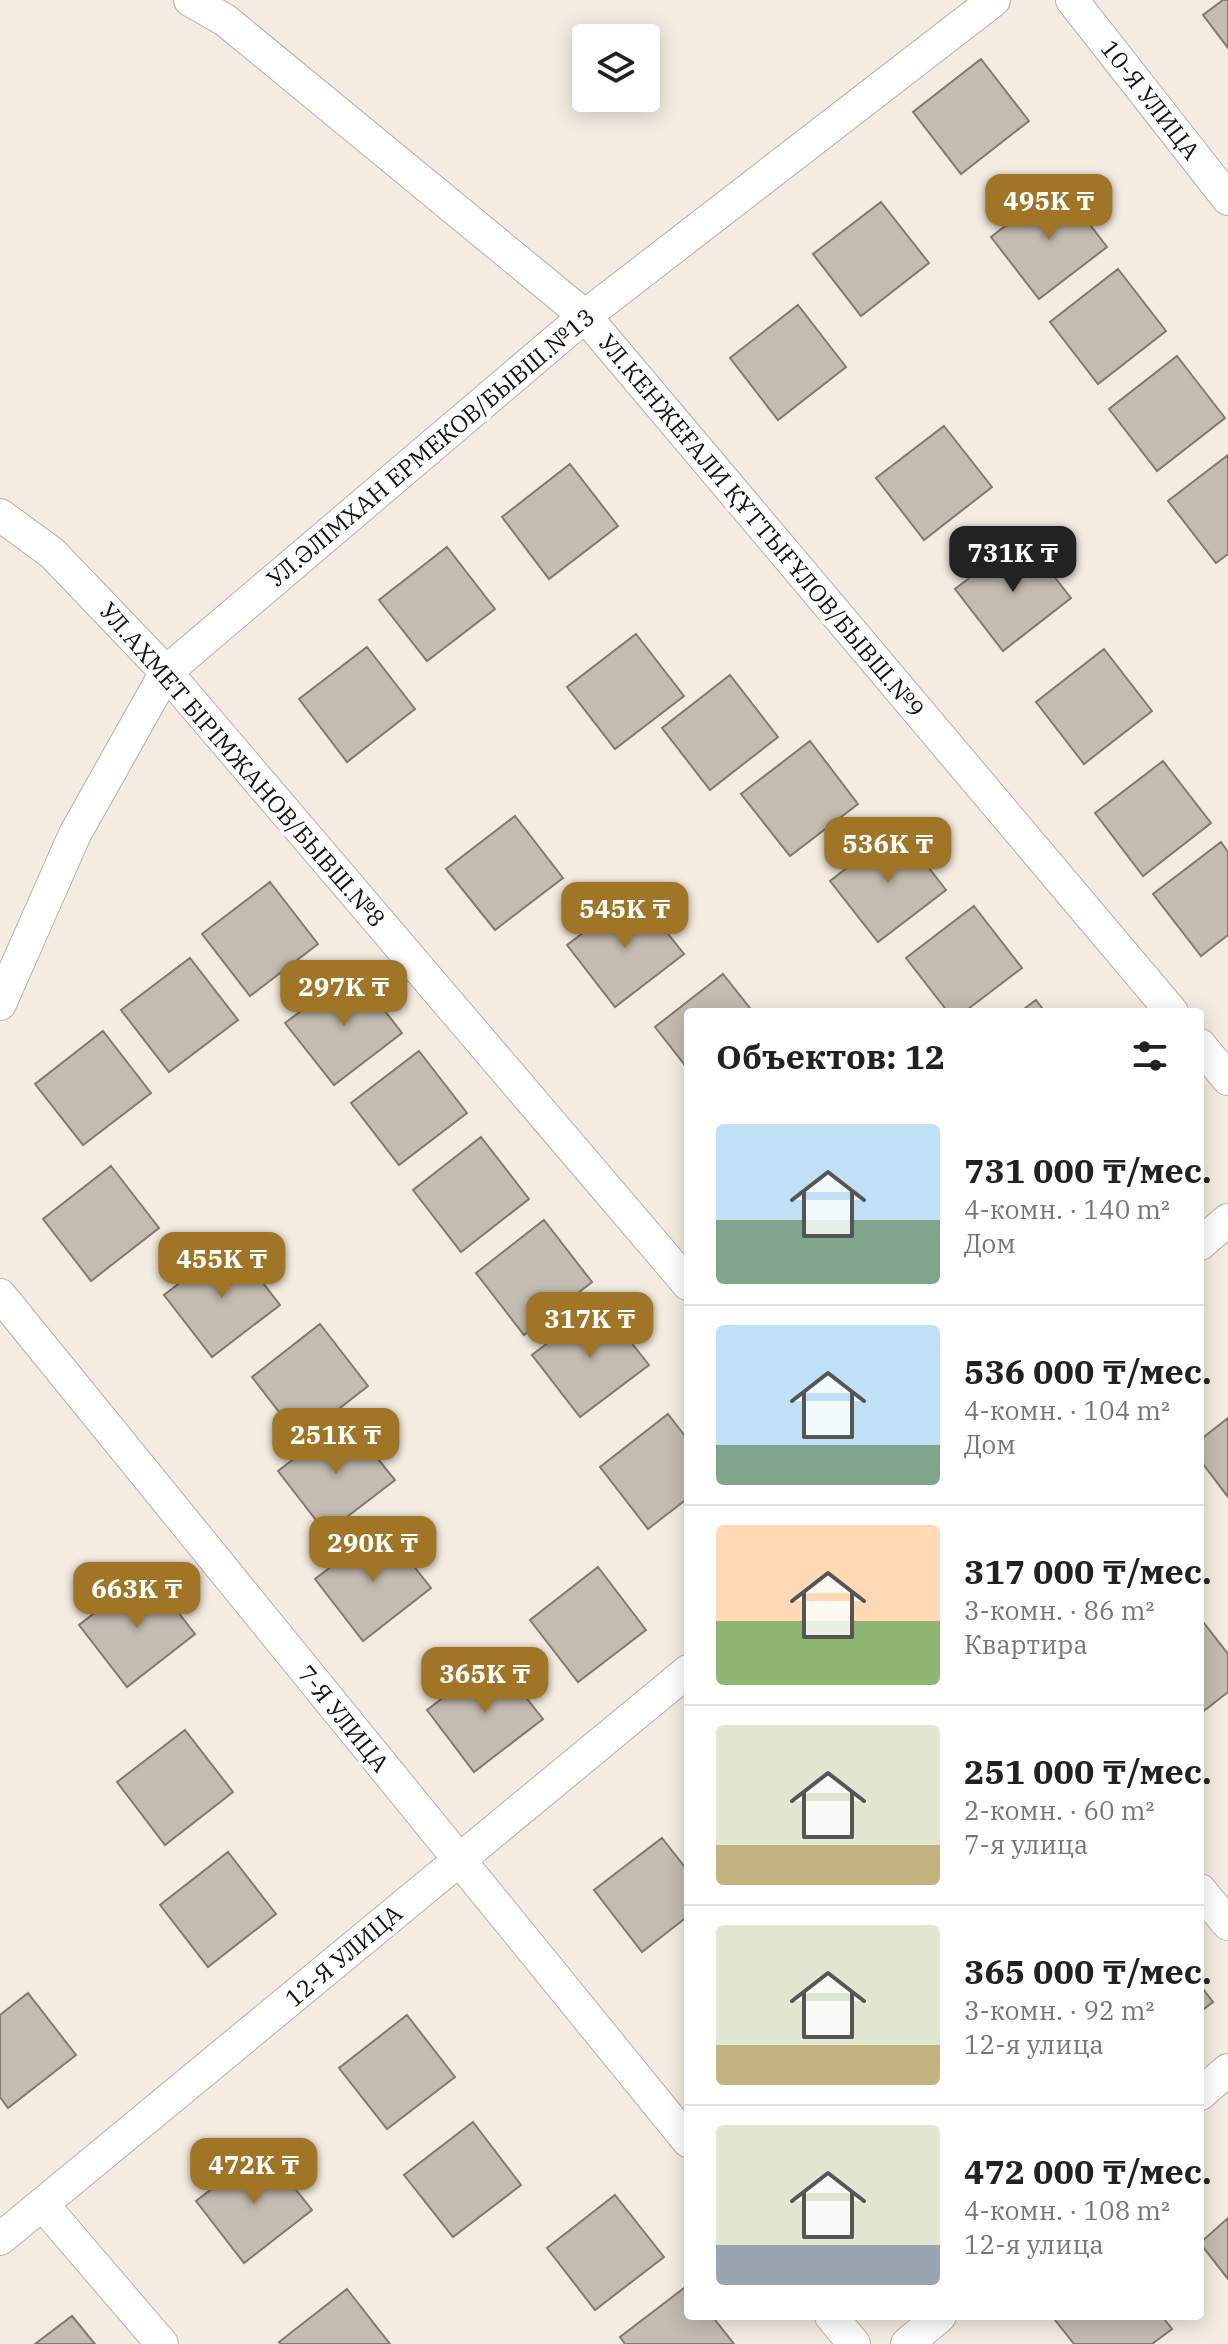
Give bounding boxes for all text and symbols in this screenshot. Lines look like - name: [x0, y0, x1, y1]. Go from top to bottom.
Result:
- map controls: [572, 24, 660, 112]
- button: layers: [572, 24, 660, 112]
- street label: 10-Я УЛИЦА: [1094, 33, 1208, 166]
- pin: 495K ₸: [984, 174, 1114, 242]
- text: 495K ₸: [1003, 183, 1095, 217]
- street label: УЛ.ӘЛІМХАН ЕРМЕКОВ/БЫВШ.№13: [260, 300, 601, 594]
- street label: УЛ.КЕНЖЕҒАЛИ ҚҰТТЫҒҰЛОВ/БЫВШ.№9: [592, 327, 932, 724]
- pin: 731K ₸: [948, 526, 1078, 594]
- text: 731K ₸: [967, 535, 1059, 569]
- street label: УЛ.АХМЕТ БІРІМЖАНОВ/БЫВШ.№8: [93, 595, 393, 933]
- pin: 536K ₸: [823, 817, 953, 885]
- text: 536K ₸: [842, 826, 934, 860]
- pin: 545K ₸: [560, 882, 690, 950]
- text: 545K ₸: [579, 891, 671, 925]
- pin: 297K ₸: [279, 960, 409, 1028]
- text: 297K ₸: [298, 969, 390, 1003]
- text: Объектов: 12: [716, 1034, 945, 1078]
- icon: filters: [1128, 1034, 1172, 1078]
- text: 731 000 ₸/мес.: [964, 1148, 1212, 1192]
- icon: home: [780, 1156, 876, 1252]
- text: 4-комн. · 140 m²: [964, 1192, 1170, 1226]
- text: Дом: [964, 1226, 1016, 1260]
- pin: 455K ₸: [157, 1232, 287, 1300]
- text: 455K ₸: [176, 1241, 268, 1275]
- pin: 317K ₸: [525, 1292, 655, 1360]
- text: 317K ₸: [544, 1301, 636, 1335]
- text: 536 000 ₸/мес.: [964, 1349, 1212, 1393]
- icon: home: [780, 1357, 876, 1453]
- text: 4-комн. · 104 m²: [964, 1393, 1170, 1427]
- pin: 251K ₸: [271, 1408, 401, 1476]
- text: 251K ₸: [290, 1417, 382, 1451]
- text: Дом: [964, 1427, 1016, 1461]
- pin: 290K ₸: [308, 1516, 438, 1584]
- text: 290K ₸: [327, 1525, 419, 1559]
- text: 317 000 ₸/мес.: [964, 1549, 1212, 1593]
- icon: home: [780, 1557, 876, 1653]
- pin: 663K ₸: [72, 1562, 202, 1630]
- text: 663K ₸: [91, 1571, 183, 1605]
- text: 3-комн. · 86 m²: [964, 1593, 1155, 1627]
- text: Квартира: [964, 1627, 1088, 1661]
- pin: 365K ₸: [420, 1647, 550, 1715]
- text: 365K ₸: [439, 1656, 531, 1690]
- street label: 7-Я УЛИЦА: [291, 1658, 397, 1779]
- text: 251 000 ₸/мес.: [964, 1749, 1212, 1793]
- icon: home: [780, 1757, 876, 1853]
- text: 2-комн. · 60 m²: [964, 1793, 1155, 1827]
- text: 7-я улица: [964, 1827, 1088, 1861]
- street label: 12-Я УЛИЦА: [278, 1897, 409, 2014]
- text: 365 000 ₸/мес.: [964, 1949, 1212, 1993]
- icon: home: [780, 1957, 876, 2053]
- text: 3-комн. · 92 m²: [964, 1993, 1155, 2027]
- text: 12-я улица: [964, 2027, 1104, 2061]
- pin: 472K ₸: [189, 2138, 319, 2206]
- text: 472K ₸: [208, 2147, 300, 2181]
- text: 472 000 ₸/мес.: [964, 2149, 1212, 2193]
- icon: home: [780, 2157, 876, 2253]
- text: 4-комн. · 108 m²: [964, 2193, 1170, 2227]
- text: 12-я улица: [964, 2227, 1104, 2261]

